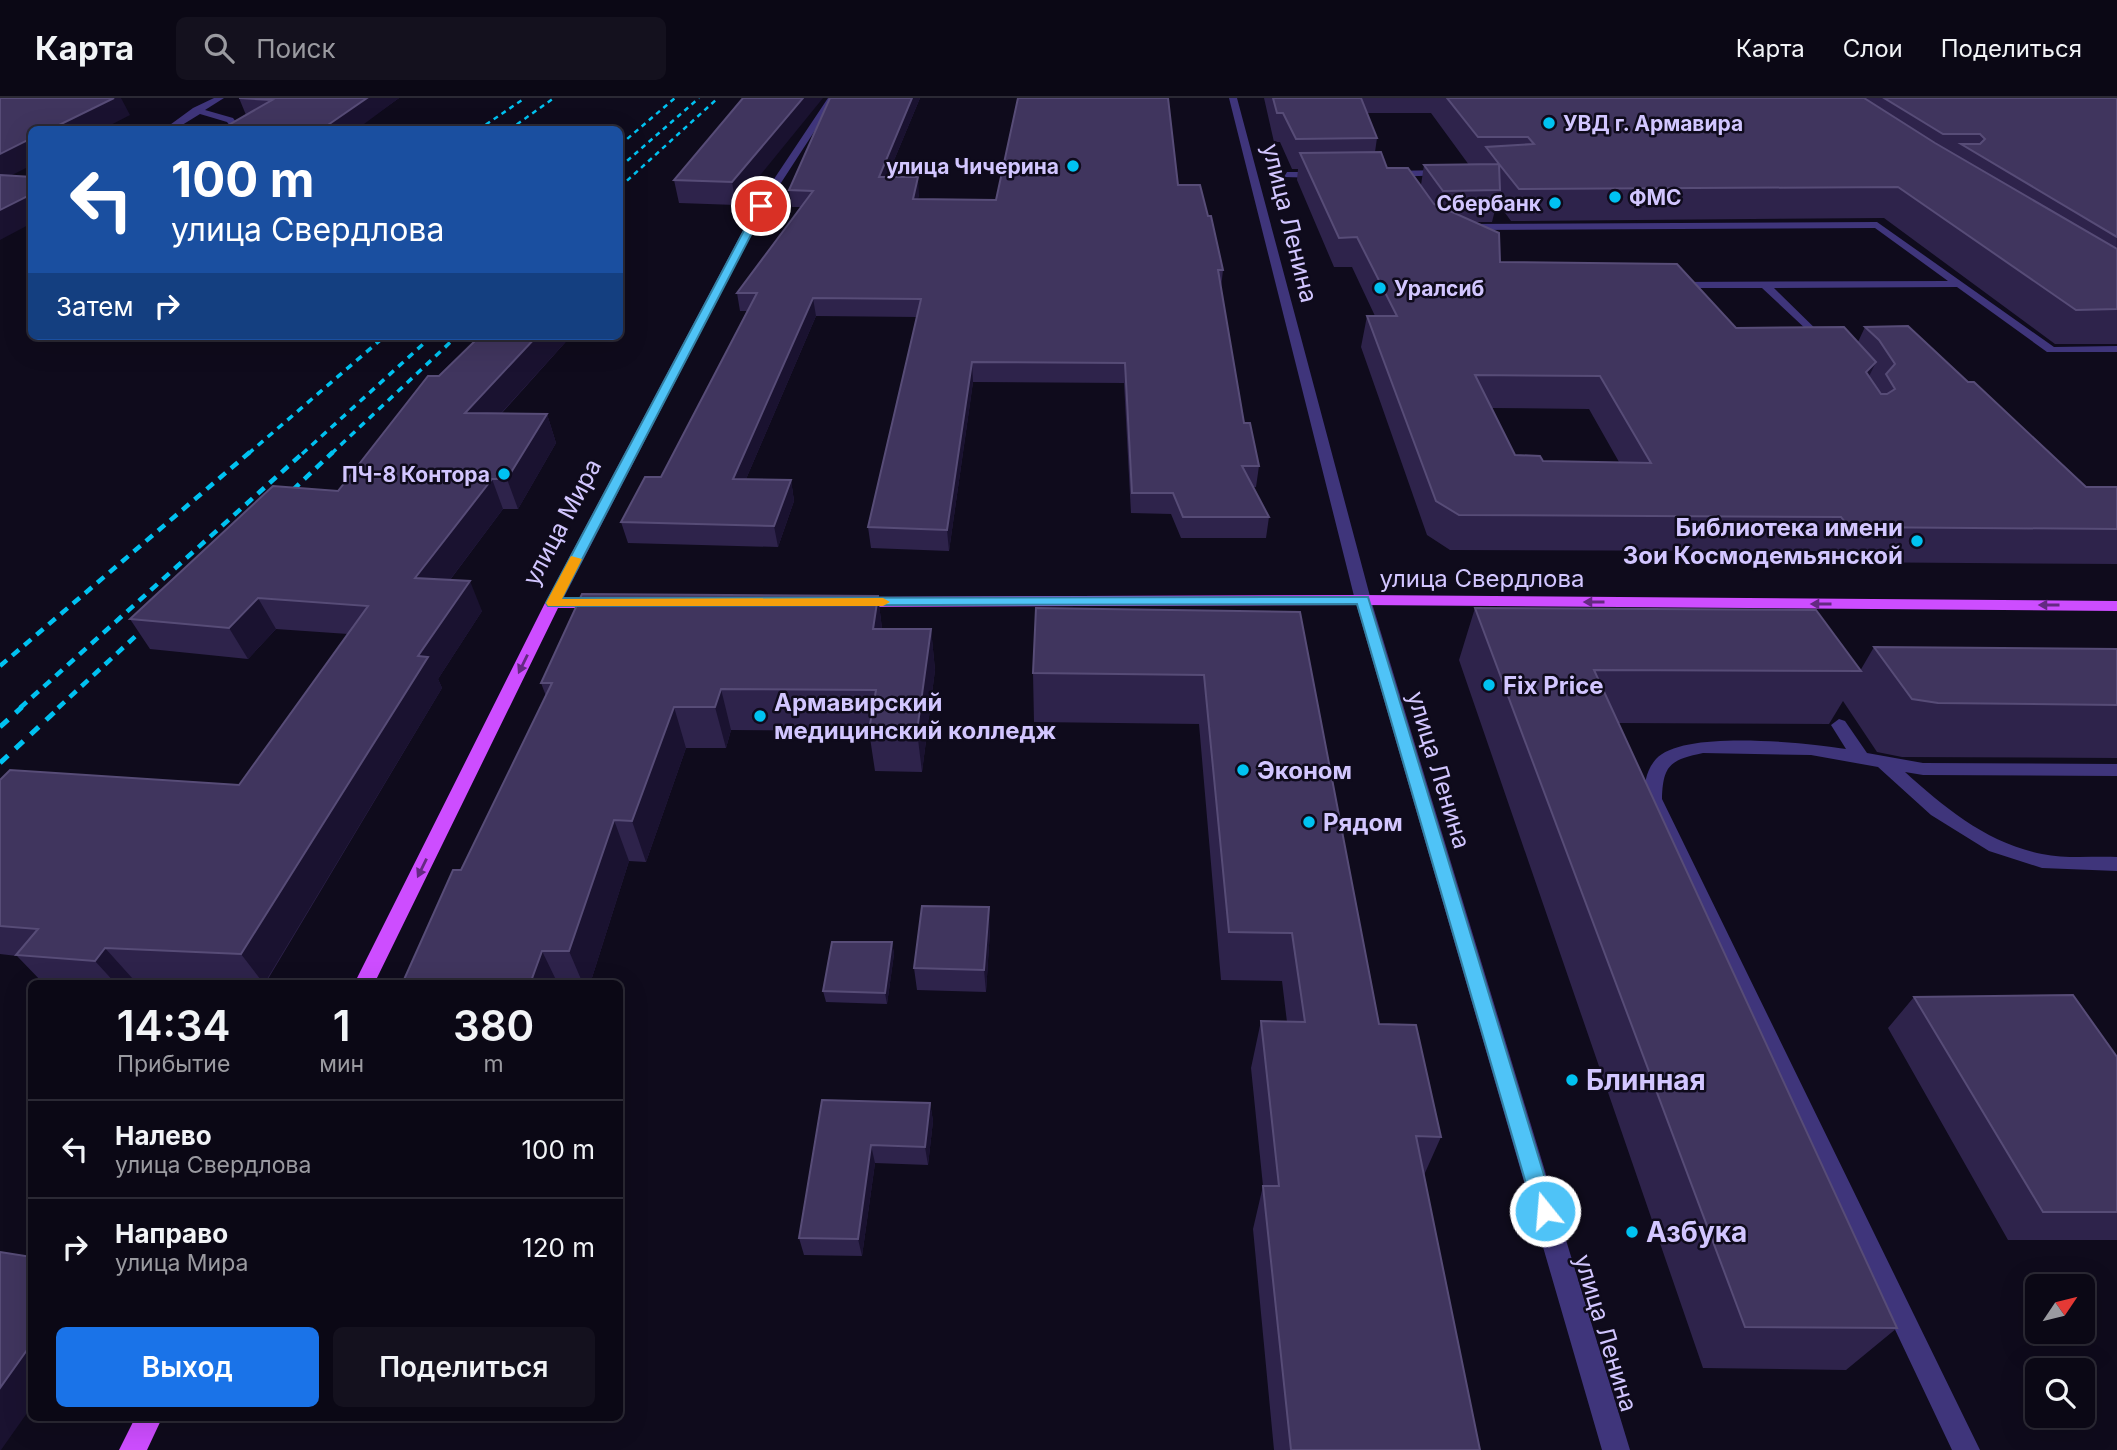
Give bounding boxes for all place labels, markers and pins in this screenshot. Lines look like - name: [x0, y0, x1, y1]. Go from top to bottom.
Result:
- place label: УВД г. Армавира: [1563, 111, 1743, 136]
- marker: УВД г. Армавира: [1541, 115, 1557, 131]
- place label: улица Чичерина: [886, 154, 1059, 179]
- marker: улица Чичерина: [1065, 158, 1081, 174]
- pin: [731, 176, 791, 236]
- place label: ФМС: [1629, 185, 1682, 210]
- marker: ФМС: [1607, 189, 1623, 205]
- place label: Сбербанк: [1437, 191, 1542, 216]
- marker: Сбербанк: [1547, 195, 1563, 211]
- place label: Уралсиб: [1394, 276, 1484, 301]
- marker: Уралсиб: [1372, 280, 1388, 296]
- place label: ПЧ-8 Контора: [342, 462, 490, 487]
- marker: ПЧ-8 Контора: [496, 466, 512, 482]
- place label: Библиотека имени Зои Космодемьянской: [1623, 513, 1903, 570]
- marker: Библиотека имени Зои Космодемьянской: [1909, 533, 1925, 549]
- place label: Fix Price: [1503, 671, 1604, 700]
- marker: Fix Price: [1481, 677, 1497, 693]
- place label: Армавирский медицинский колледж: [774, 688, 1057, 745]
- marker: Армавирский медицинский колледж: [752, 708, 768, 724]
- place label: Эконом: [1257, 756, 1352, 785]
- marker: Эконом: [1235, 762, 1251, 778]
- place label: Рядом: [1323, 808, 1403, 837]
- marker: Рядом: [1301, 814, 1317, 830]
- place label: Блинная: [1586, 1063, 1706, 1097]
- marker: Блинная: [1564, 1072, 1580, 1088]
- place label: Азбука: [1646, 1215, 1747, 1249]
- marker: Азбука: [1624, 1224, 1640, 1240]

